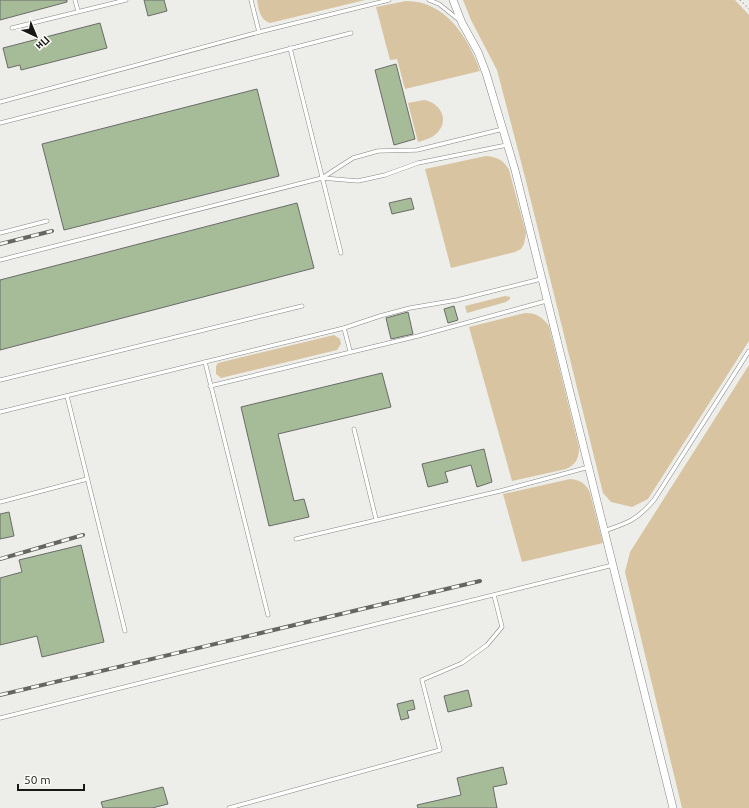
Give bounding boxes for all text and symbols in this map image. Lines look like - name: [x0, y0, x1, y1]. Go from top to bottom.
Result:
- north arrow: [16, 16, 56, 56]
- text: Пн: [34, 34, 52, 53]
- scale bar: [18, 766, 84, 792]
- text: 50 m: [24, 773, 51, 786]

